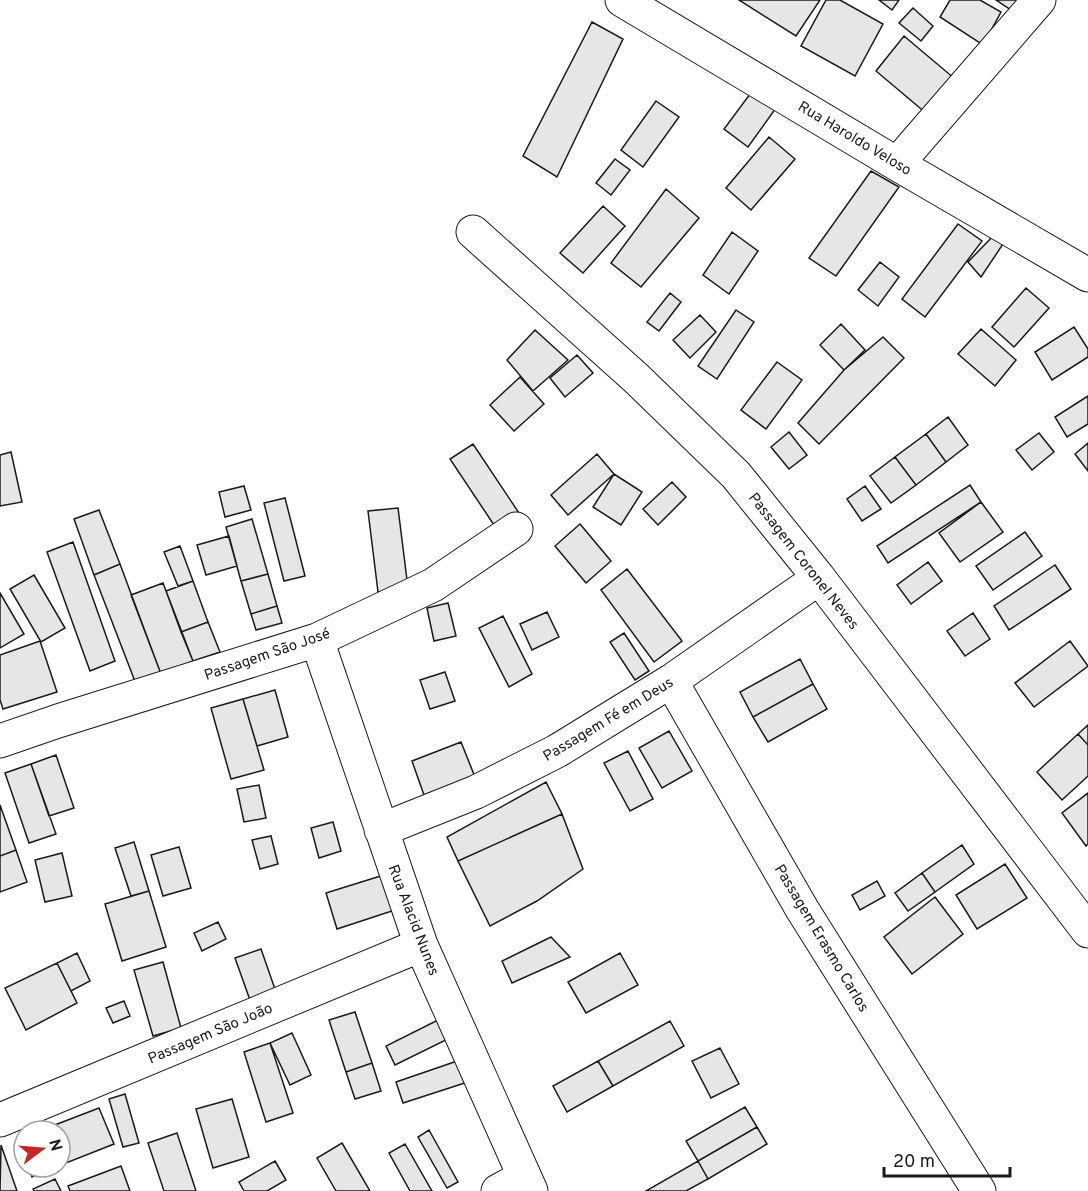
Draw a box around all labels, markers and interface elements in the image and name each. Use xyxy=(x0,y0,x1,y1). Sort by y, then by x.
street label: Rua Haroldo Veloso xyxy=(794,98,914,181)
street label: Passagem Coronel Neves xyxy=(743,490,862,634)
street label: Passagem São José xyxy=(202,625,333,686)
street label: Passagem Fé em Deus xyxy=(540,674,677,767)
street label: Rua Alacid Nunes xyxy=(383,862,443,979)
street label: Passagem Erasmo Carlos xyxy=(769,862,872,1016)
street label: Passagem São João xyxy=(145,1000,276,1069)
north arrow xyxy=(12,1119,72,1179)
text: N xyxy=(43,1137,66,1154)
scale bar xyxy=(884,1140,1010,1178)
text: 20 m xyxy=(893,1151,935,1174)

